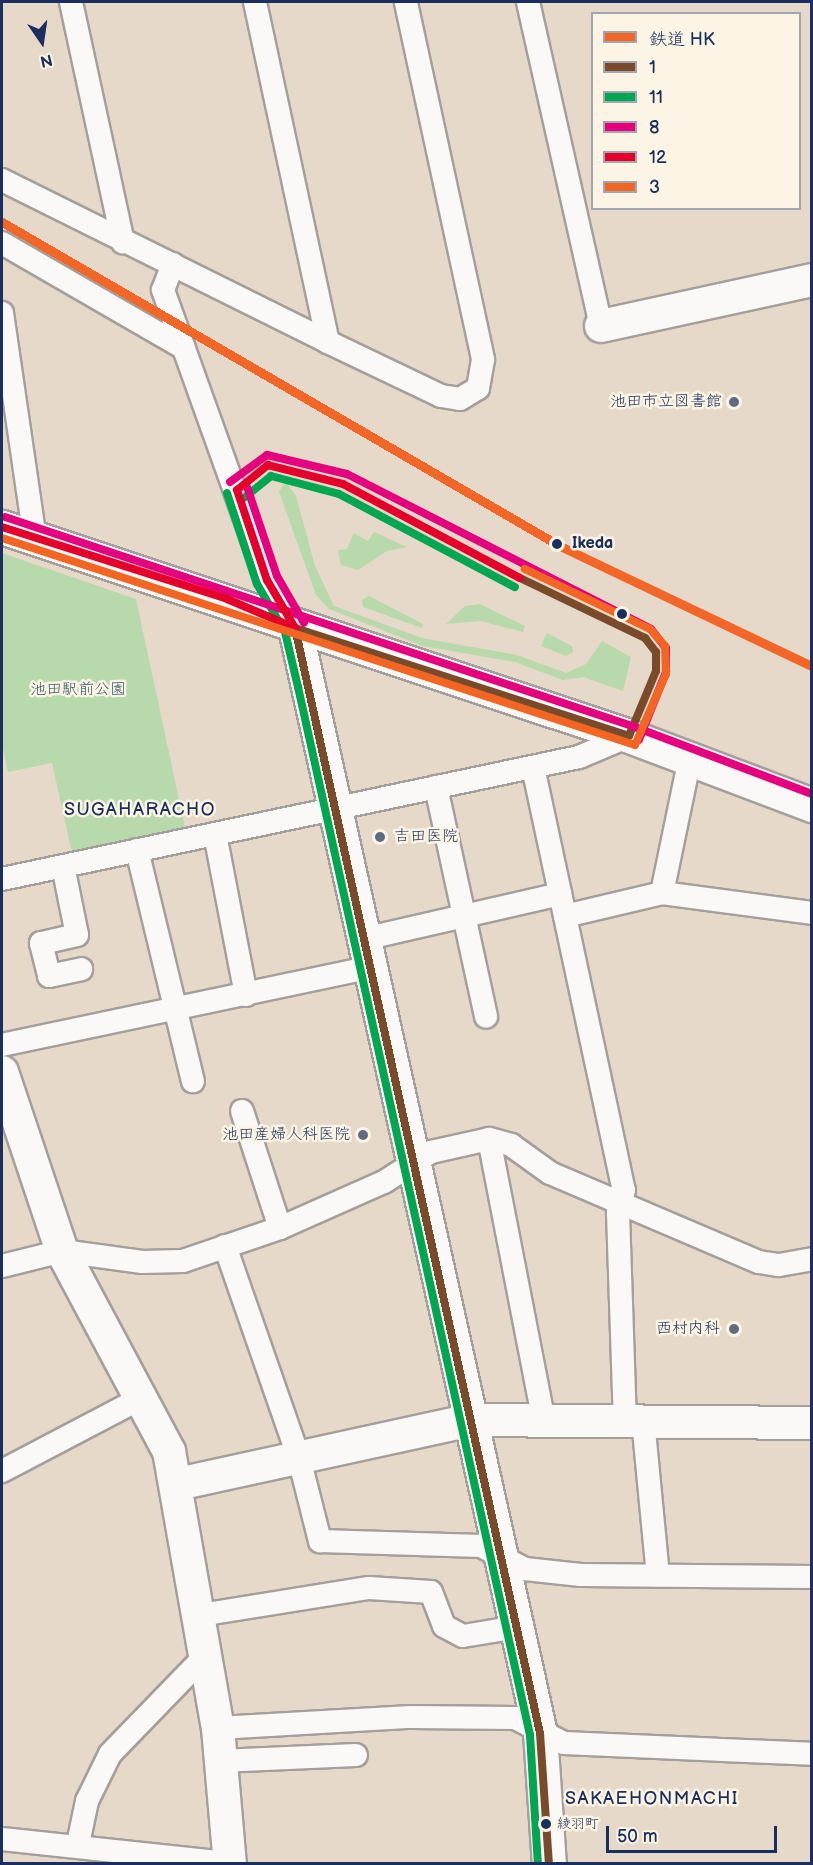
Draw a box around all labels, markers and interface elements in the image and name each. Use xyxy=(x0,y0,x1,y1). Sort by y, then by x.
north arrow xyxy=(12,12,72,72)
legend xyxy=(591,12,801,210)
text: 鉄道 HK xyxy=(649,29,715,50)
text: N xyxy=(38,49,54,71)
text: 1 xyxy=(649,57,656,78)
text: 11 xyxy=(649,87,663,108)
text: 8 xyxy=(649,117,660,138)
text: 12 xyxy=(649,147,667,168)
text: 3 xyxy=(649,177,660,198)
place label: 池田市立図書館 xyxy=(610,392,722,412)
marker: 池田市立図書館 xyxy=(727,395,741,409)
marker: Ikeda xyxy=(547,534,567,554)
place label: Ikeda xyxy=(572,534,613,554)
unlabelled marker xyxy=(616,608,628,620)
park label: 池田駅前公園 xyxy=(30,680,126,700)
district label: SUGAHARACHO xyxy=(64,799,216,821)
place label: 吉田医院 xyxy=(394,827,458,847)
marker: 吉田医院 xyxy=(371,828,389,846)
place label: 池田産婦人科医院 xyxy=(222,1125,350,1145)
marker: 池田産婦人科医院 xyxy=(354,1126,372,1144)
place label: 西村内科 xyxy=(656,1319,720,1339)
marker: 西村内科 xyxy=(725,1320,743,1338)
district label: SAKAEHONMACHI xyxy=(565,1788,739,1810)
scale bar xyxy=(609,1814,780,1852)
place label: 綾羽町 xyxy=(557,1816,599,1832)
marker: 綾羽町 xyxy=(540,1818,552,1830)
text: 50 m xyxy=(617,1826,658,1847)

